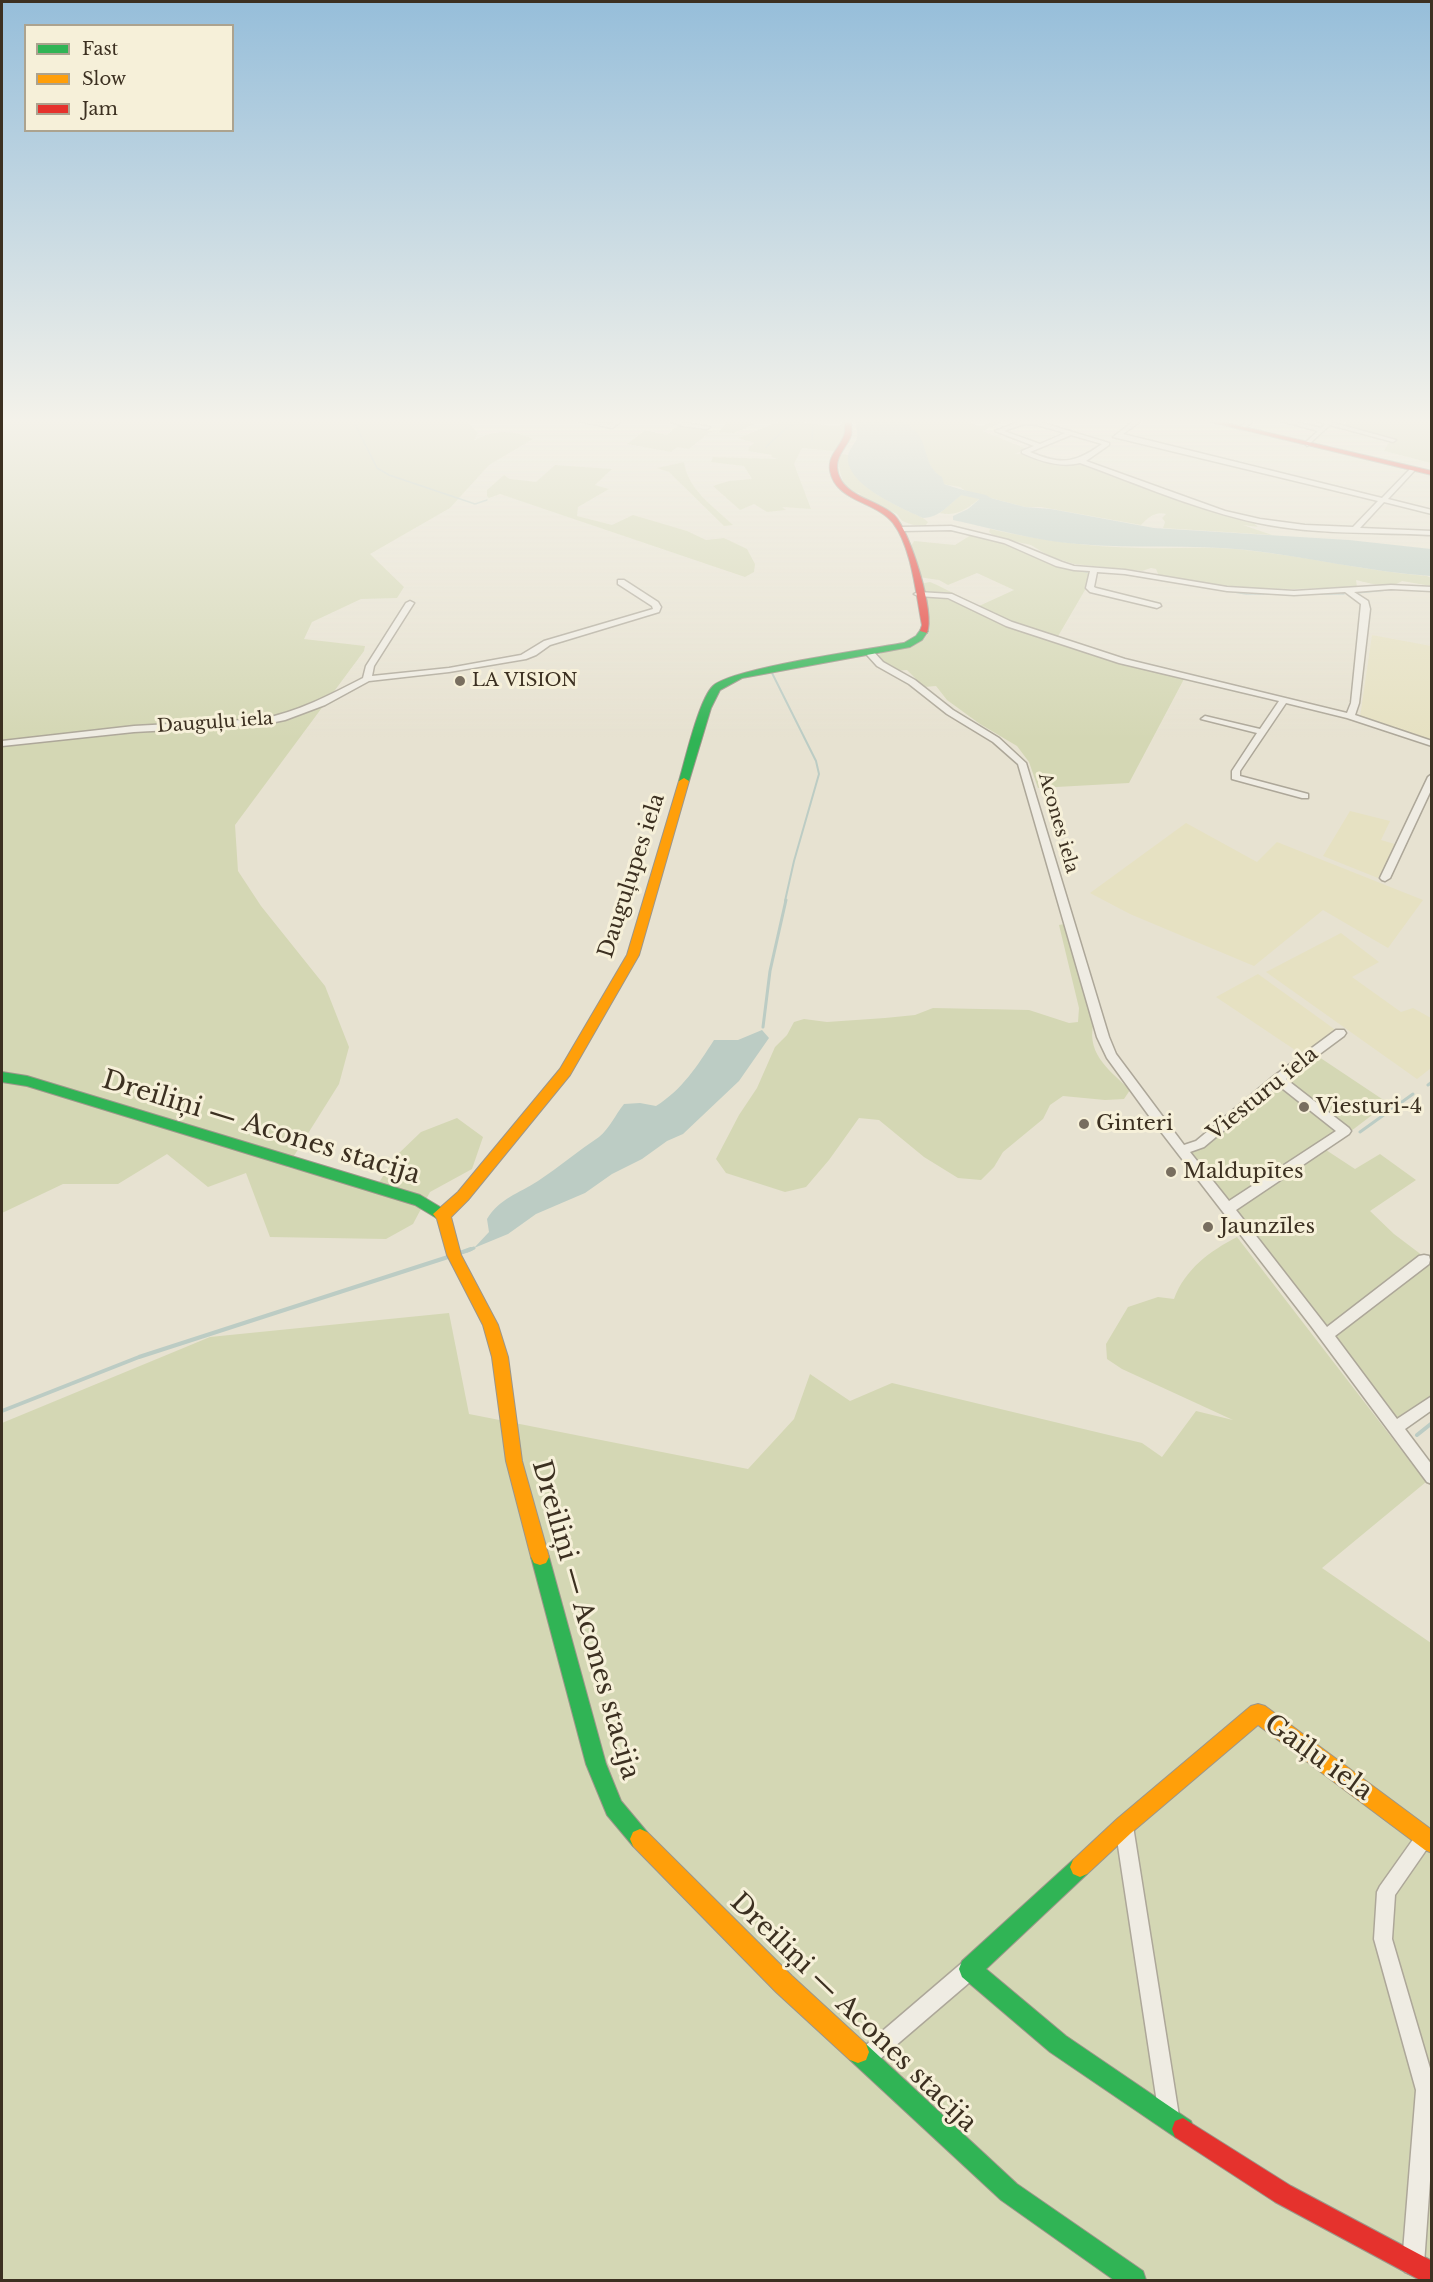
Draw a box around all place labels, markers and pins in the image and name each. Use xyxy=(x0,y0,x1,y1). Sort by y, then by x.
place label: LA VISION xyxy=(472,670,578,692)
marker: LA VISION xyxy=(453,674,467,688)
place label: Viesturi-4 xyxy=(1316,1094,1422,1120)
marker: Viesturi-4 xyxy=(1297,1100,1311,1114)
place label: Ginteri xyxy=(1096,1111,1173,1137)
marker: Ginteri xyxy=(1077,1117,1091,1131)
place label: Maldupītes xyxy=(1183,1159,1304,1185)
marker: Maldupītes xyxy=(1164,1165,1178,1179)
place label: Jaunzīles xyxy=(1220,1214,1315,1240)
marker: Jaunzīles xyxy=(1201,1220,1215,1234)

